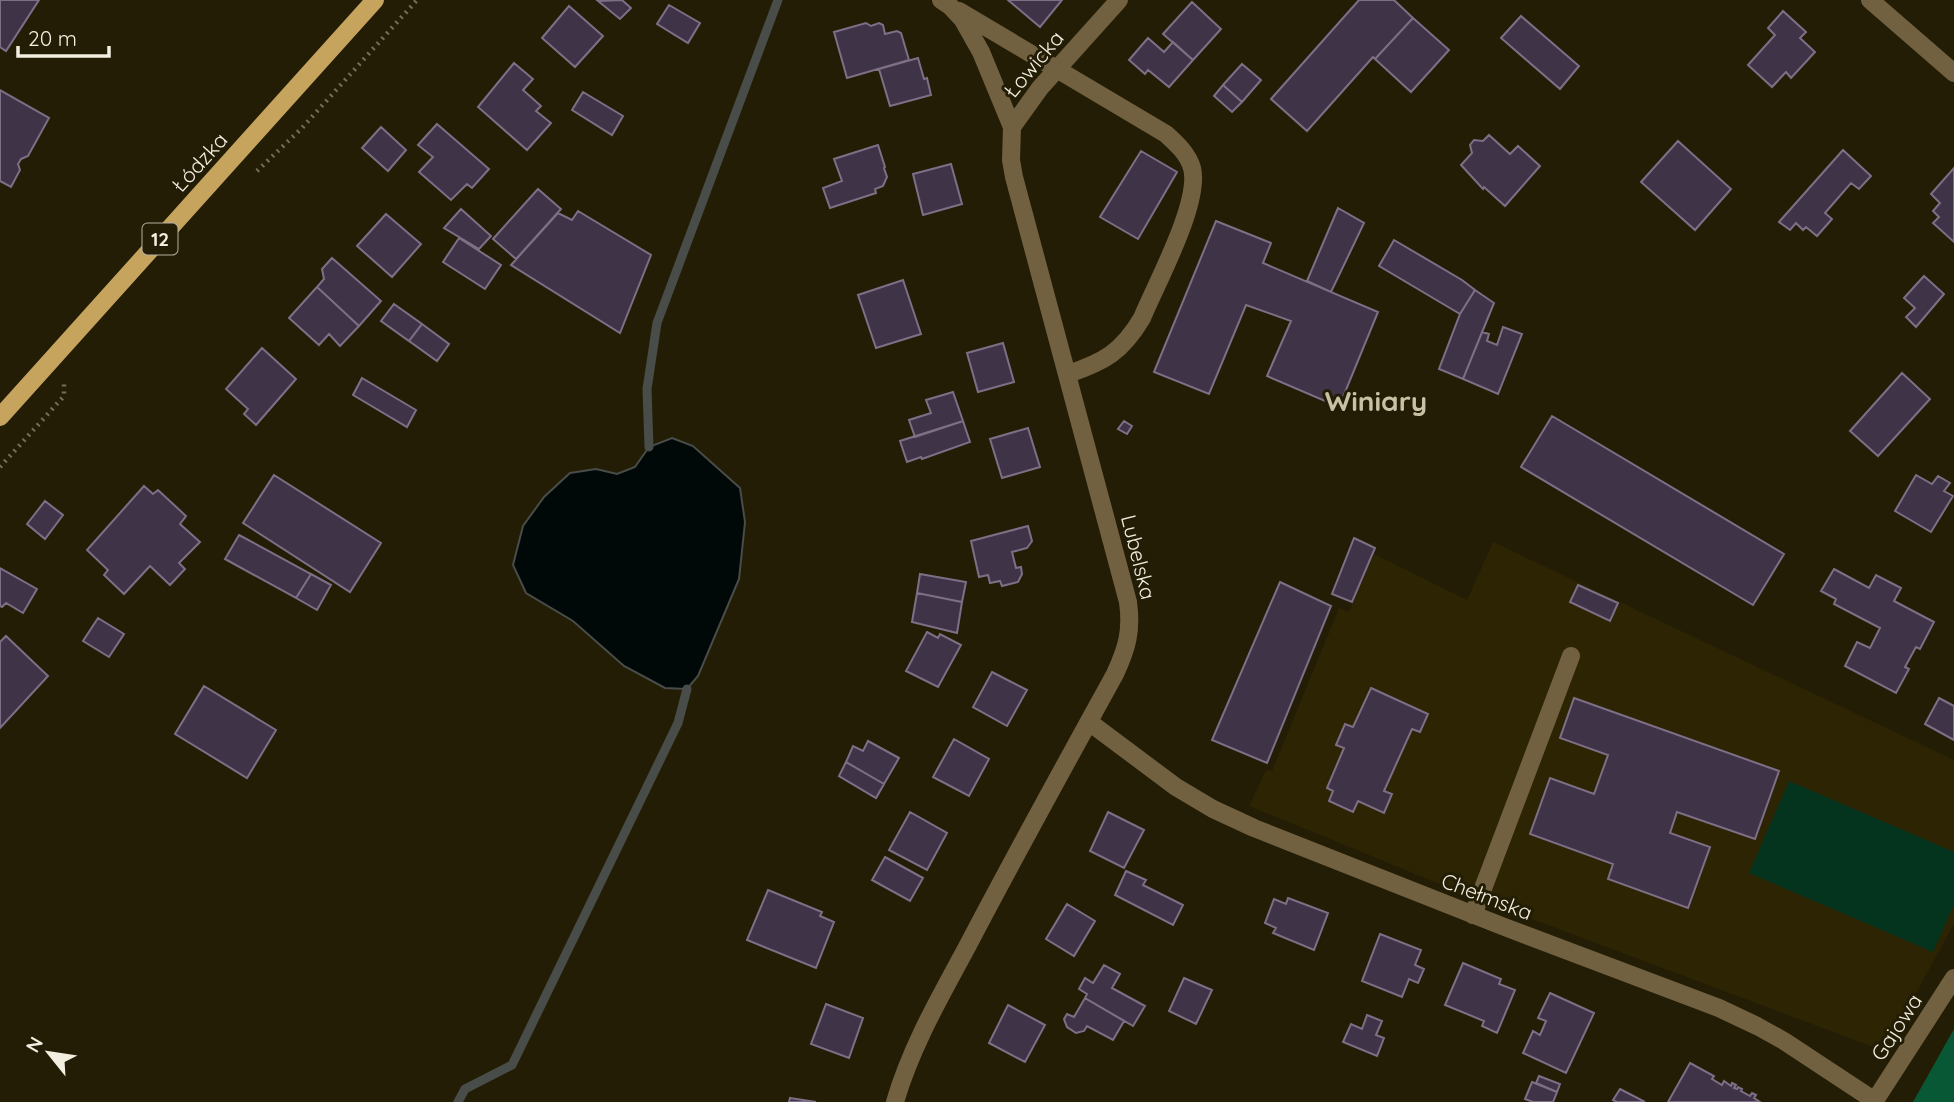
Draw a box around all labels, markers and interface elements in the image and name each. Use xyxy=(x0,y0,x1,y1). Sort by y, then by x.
scale bar xyxy=(18,14,108,58)
text: 20 m xyxy=(28,25,77,51)
street label: Łowicka xyxy=(997,25,1069,103)
street label: Łódzka xyxy=(165,127,233,197)
road number: 12 xyxy=(142,224,178,255)
district label: Winiary xyxy=(1325,383,1427,418)
street label: Lubelska xyxy=(1116,512,1162,602)
street label: Chełmska xyxy=(1438,867,1536,925)
street label: Gajowa xyxy=(1865,989,1927,1065)
north arrow xyxy=(14,1018,84,1088)
text: N xyxy=(20,1032,48,1057)

